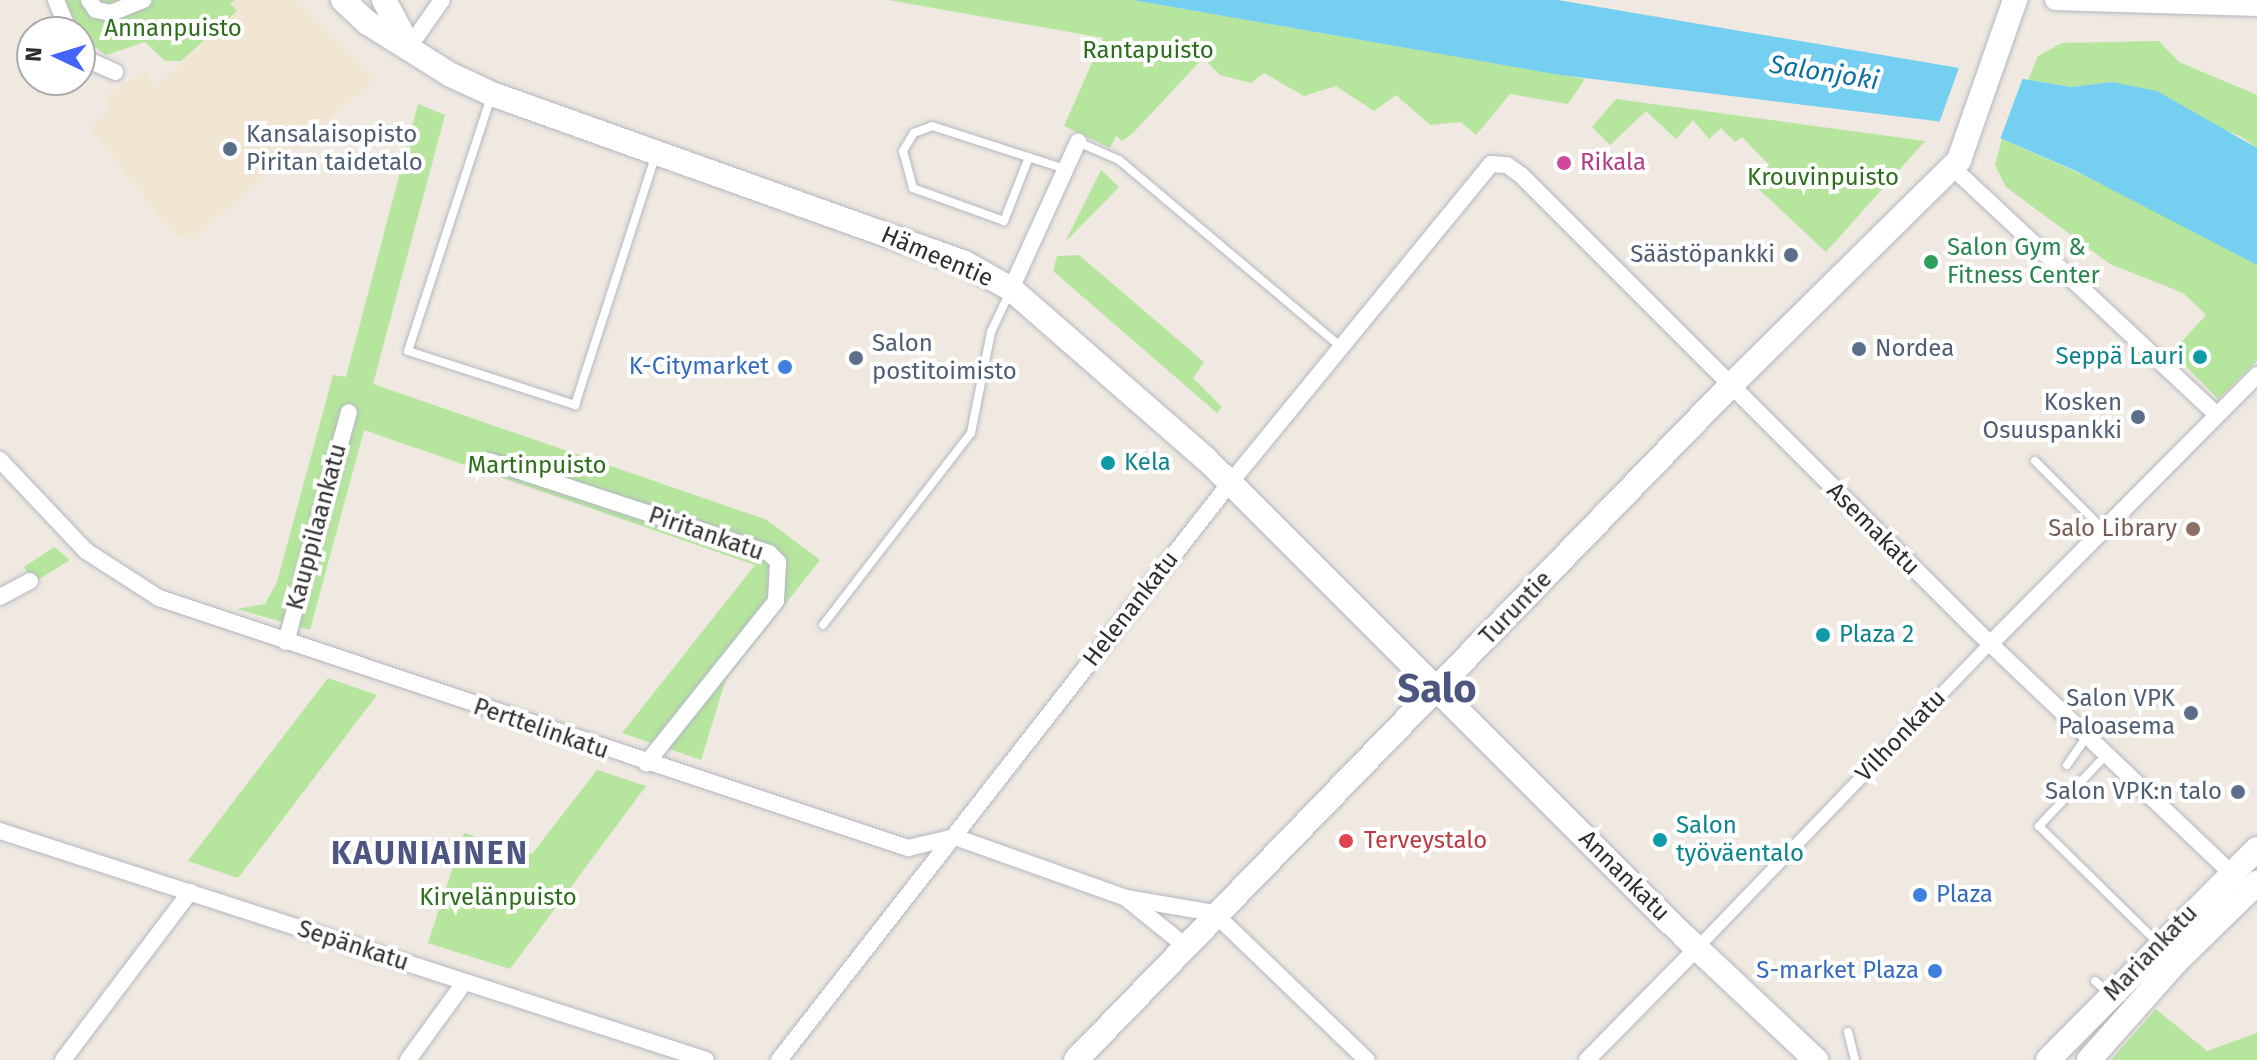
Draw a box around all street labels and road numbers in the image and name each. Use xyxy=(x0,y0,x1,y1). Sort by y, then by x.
street label: Hämeentie xyxy=(877,221,997,293)
street label: Kauppilaankatu xyxy=(281,441,353,613)
street label: Asemakatu xyxy=(1821,477,1925,581)
street label: Piritankatu xyxy=(645,501,767,567)
street label: Helenankatu xyxy=(1077,546,1185,672)
street label: Turuntie xyxy=(1474,565,1558,651)
street label: Vilhonkatu xyxy=(1850,684,1952,788)
street label: Perttelinkatu xyxy=(470,692,612,766)
street label: Annankatu xyxy=(1573,825,1675,927)
street label: Mariankatu xyxy=(2098,899,2204,1007)
street label: Sepänkatu xyxy=(294,915,412,977)

